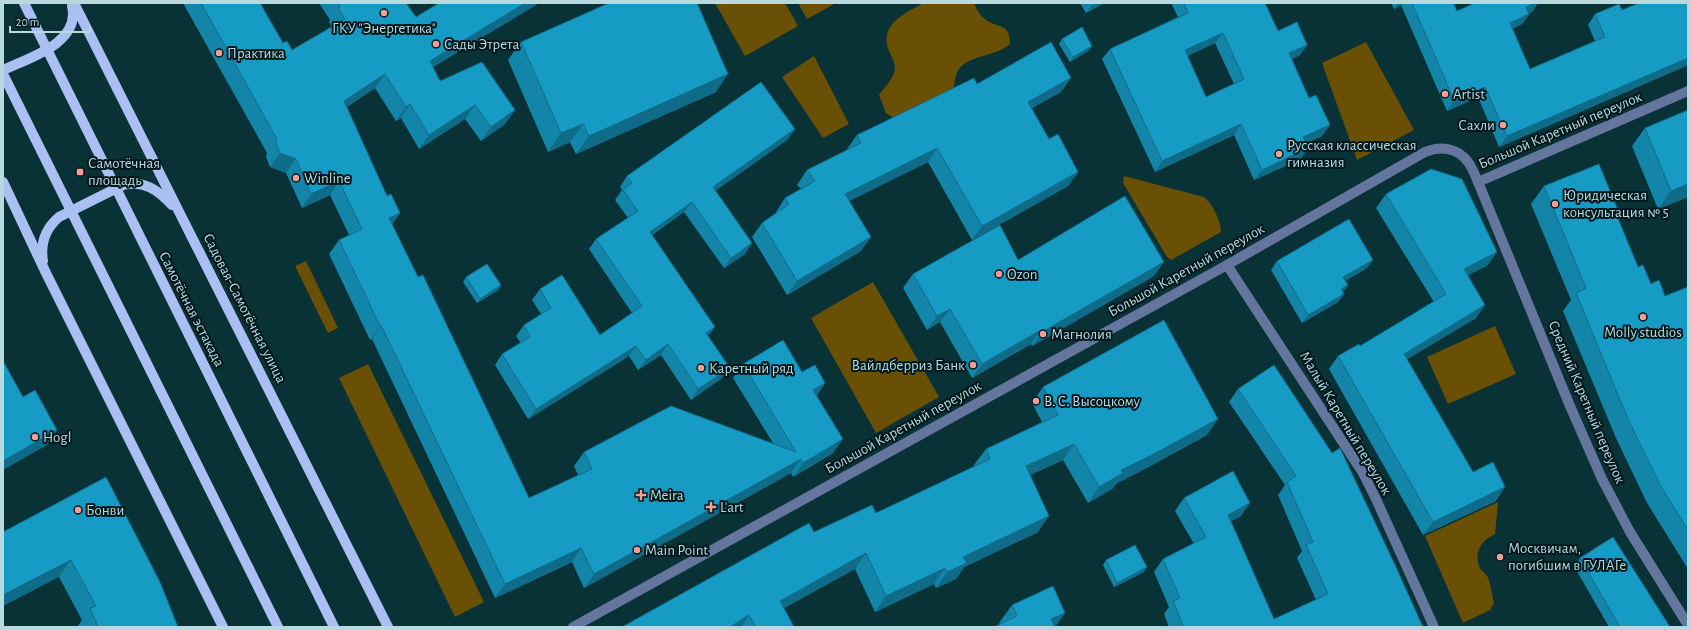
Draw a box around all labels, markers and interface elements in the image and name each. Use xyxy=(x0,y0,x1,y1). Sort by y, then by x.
scale bar xyxy=(10,8,90,34)
marker: ГКУ "Энергетика" xyxy=(379,8,389,18)
text: 20 m xyxy=(16,16,39,28)
place label: ГКУ "Энергетика" xyxy=(332,21,436,36)
place label: Сады Этрета xyxy=(444,37,519,52)
marker: Сады Этрета xyxy=(431,39,441,49)
place label: Практика xyxy=(227,46,285,61)
marker: Практика xyxy=(214,48,224,58)
place label: Artist xyxy=(1453,87,1485,102)
marker: Artist xyxy=(1440,89,1450,99)
street label: Большой Каретный переулок xyxy=(1476,89,1644,172)
place label: Сахли xyxy=(1458,118,1495,133)
marker: Сахли xyxy=(1498,120,1508,130)
place label: Русская классическая гимназия xyxy=(1287,138,1417,170)
marker: Русская классическая гимназия xyxy=(1274,149,1284,159)
place label: Самотёчная площадь xyxy=(88,156,160,188)
marker: Самотёчная площадь xyxy=(75,167,85,177)
place label: Winline xyxy=(304,171,351,186)
marker: Winline xyxy=(291,173,301,183)
place label: Юридическая консультация № 5 xyxy=(1563,188,1669,220)
marker: Юридическая консультация № 5 xyxy=(1550,199,1560,209)
street label: Большой Каретный переулок xyxy=(1106,221,1267,320)
street label: Садовая-Самотёчная улица xyxy=(200,231,289,386)
street label: Самотёчная эстакада xyxy=(156,249,227,369)
place label: Ozon xyxy=(1007,267,1037,282)
marker: Ozon xyxy=(994,269,1004,279)
marker: Molly studios xyxy=(1638,312,1648,322)
street label: Средний Каретный переулок xyxy=(1545,319,1628,486)
place label: Molly studios xyxy=(1604,325,1682,340)
place label: Магнолия xyxy=(1051,327,1112,342)
marker: Магнолия xyxy=(1038,329,1048,339)
street label: Малый Каретный переулок xyxy=(1297,349,1394,498)
place label: Вайлдберриз Банк xyxy=(852,358,965,373)
marker: Вайлдберриз Банк xyxy=(968,360,978,370)
place label: Каретный ряд xyxy=(709,361,794,376)
marker: Каретный ряд xyxy=(696,363,706,373)
street label: Большой Каретный переулок xyxy=(823,378,984,477)
place label: В. С. Высоцкому xyxy=(1044,394,1141,409)
marker: В. С. Высоцкому xyxy=(1031,396,1041,406)
place label: Hogl xyxy=(43,430,71,445)
marker: Hogl xyxy=(30,432,40,442)
place label: Meira xyxy=(650,488,684,503)
marker: Meira xyxy=(635,489,647,501)
place label: L'art xyxy=(720,500,744,515)
marker: L'art xyxy=(705,501,717,513)
place label: Бонви xyxy=(86,503,124,518)
marker: Бонви xyxy=(73,505,83,515)
place label: Москвичам, погибшим в ГУЛАГе xyxy=(1508,541,1626,573)
place label: Main Point xyxy=(645,543,708,558)
marker: Main Point xyxy=(632,545,642,555)
marker: Москвичам, погибшим в ГУЛАГе xyxy=(1495,552,1505,562)

